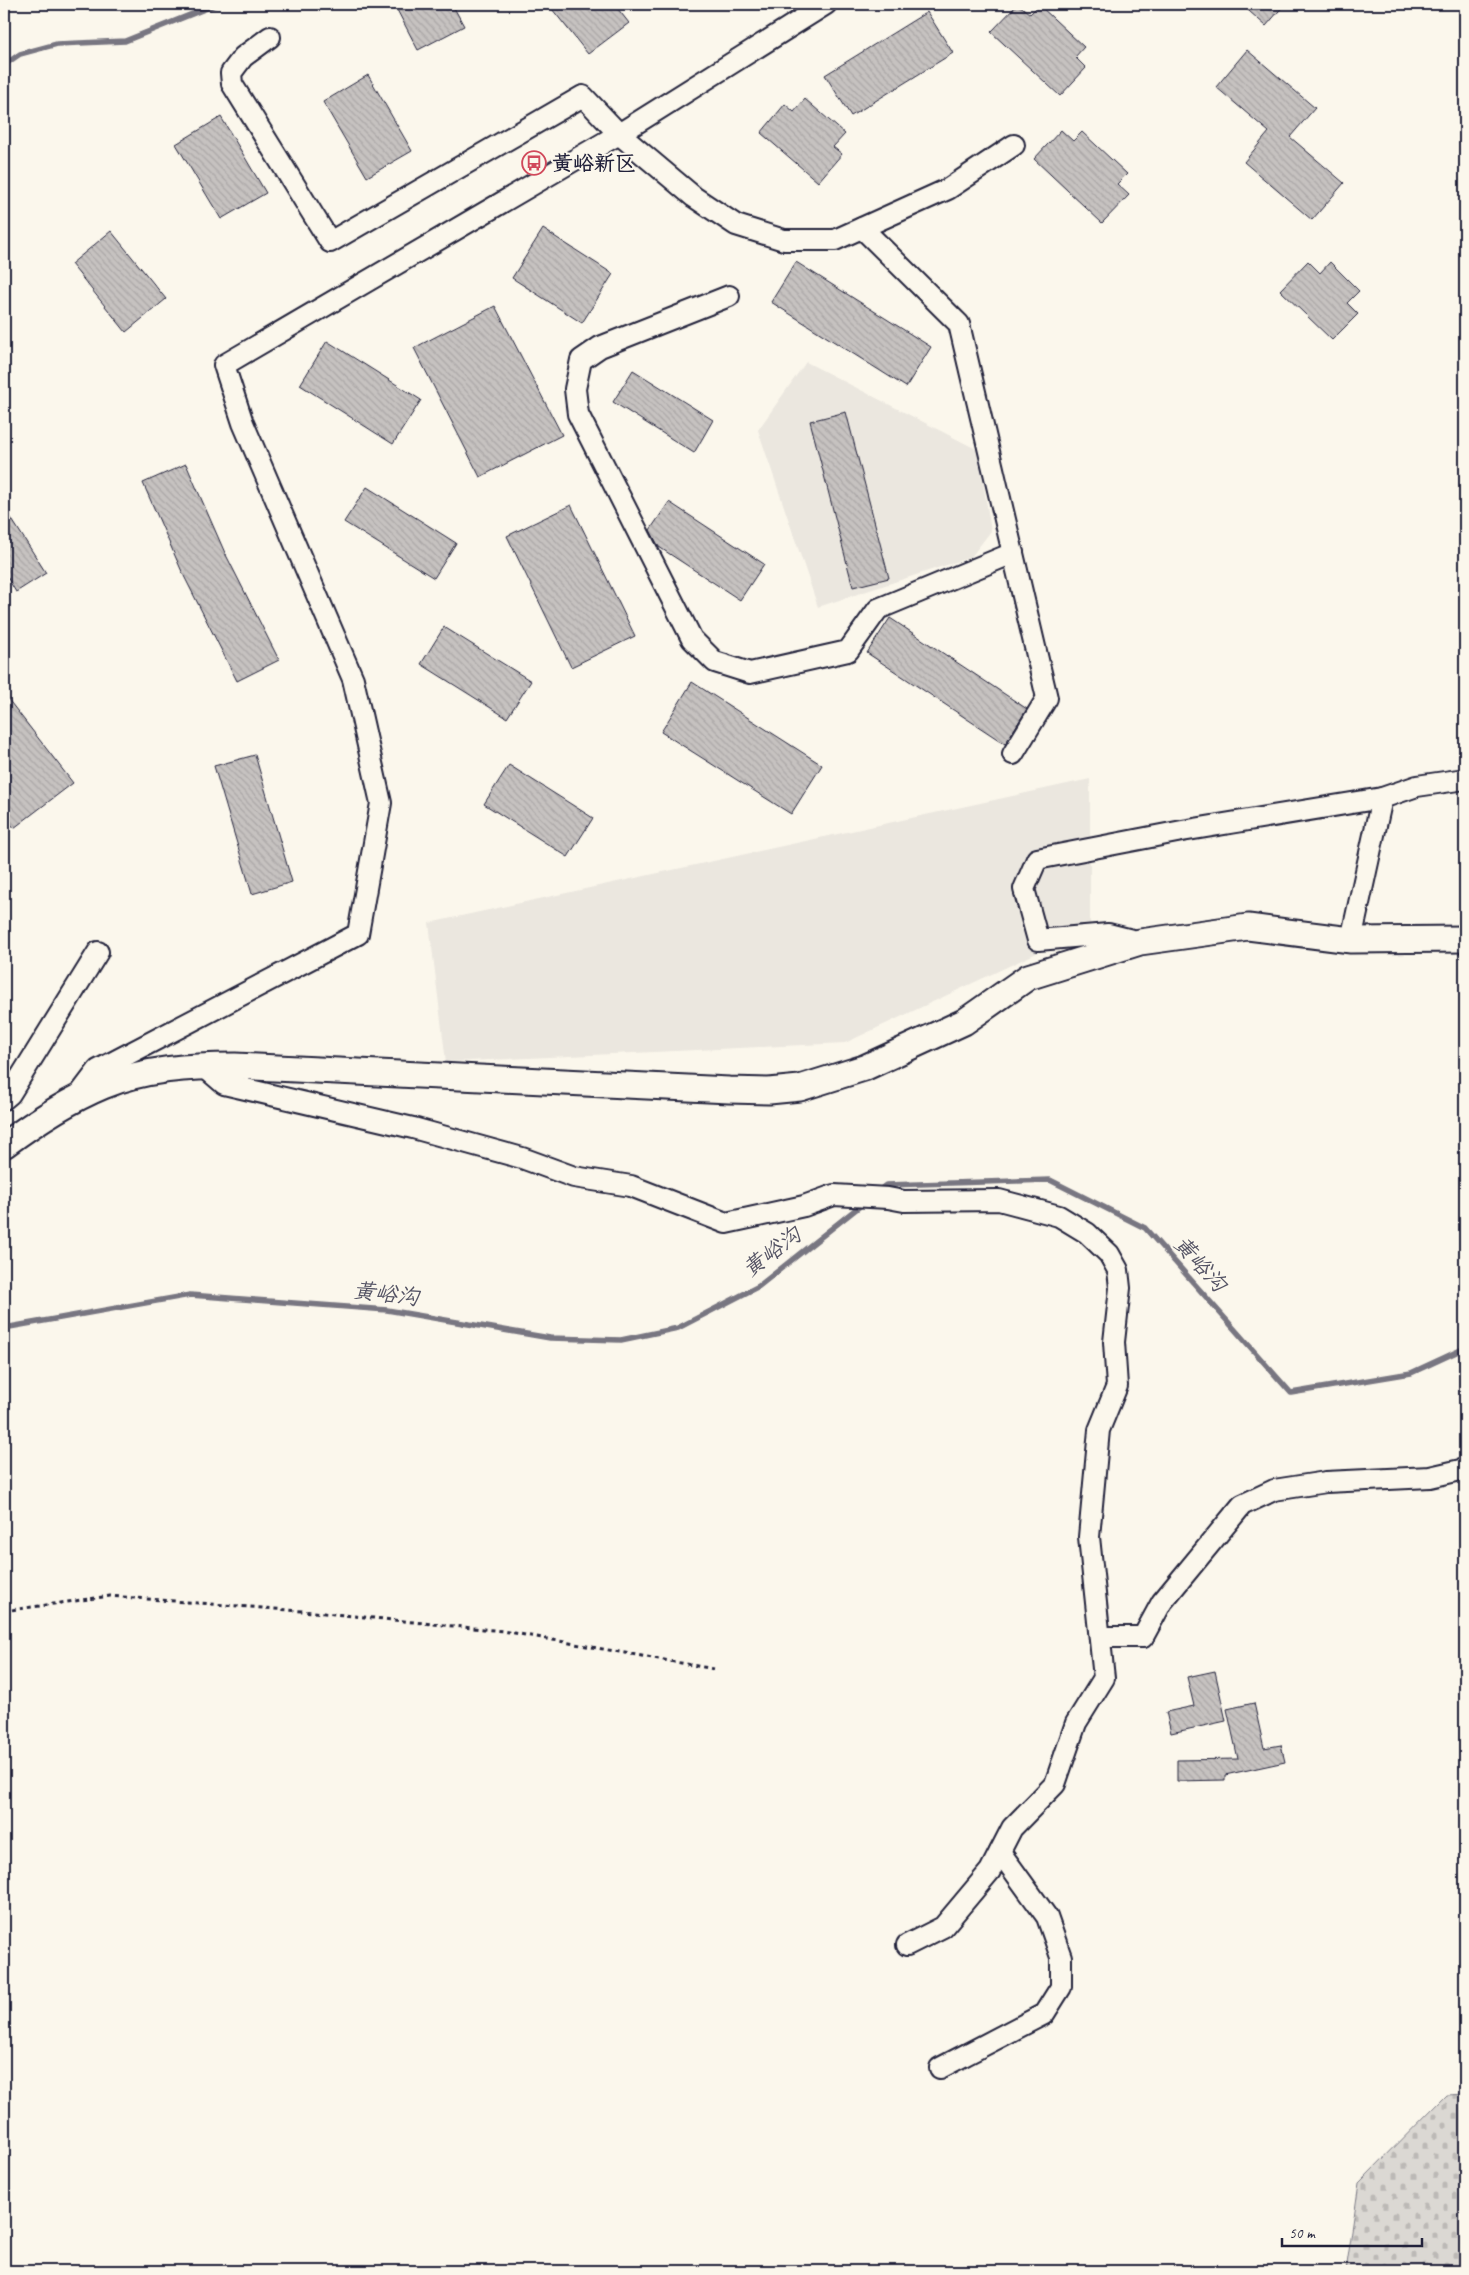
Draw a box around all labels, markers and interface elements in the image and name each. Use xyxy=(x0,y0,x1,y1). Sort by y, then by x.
bus stop icon: 黄峪新区 xyxy=(521,150,547,176)
place label: 黄峪新区 xyxy=(552,150,636,176)
water label: 黄峪沟 xyxy=(737,1220,808,1283)
water label: 黄峪沟 xyxy=(1168,1230,1234,1299)
water label: 黄峪沟 xyxy=(352,1276,422,1312)
scale bar xyxy=(1282,2215,1422,2247)
text: 50 m xyxy=(1289,2224,1316,2243)

